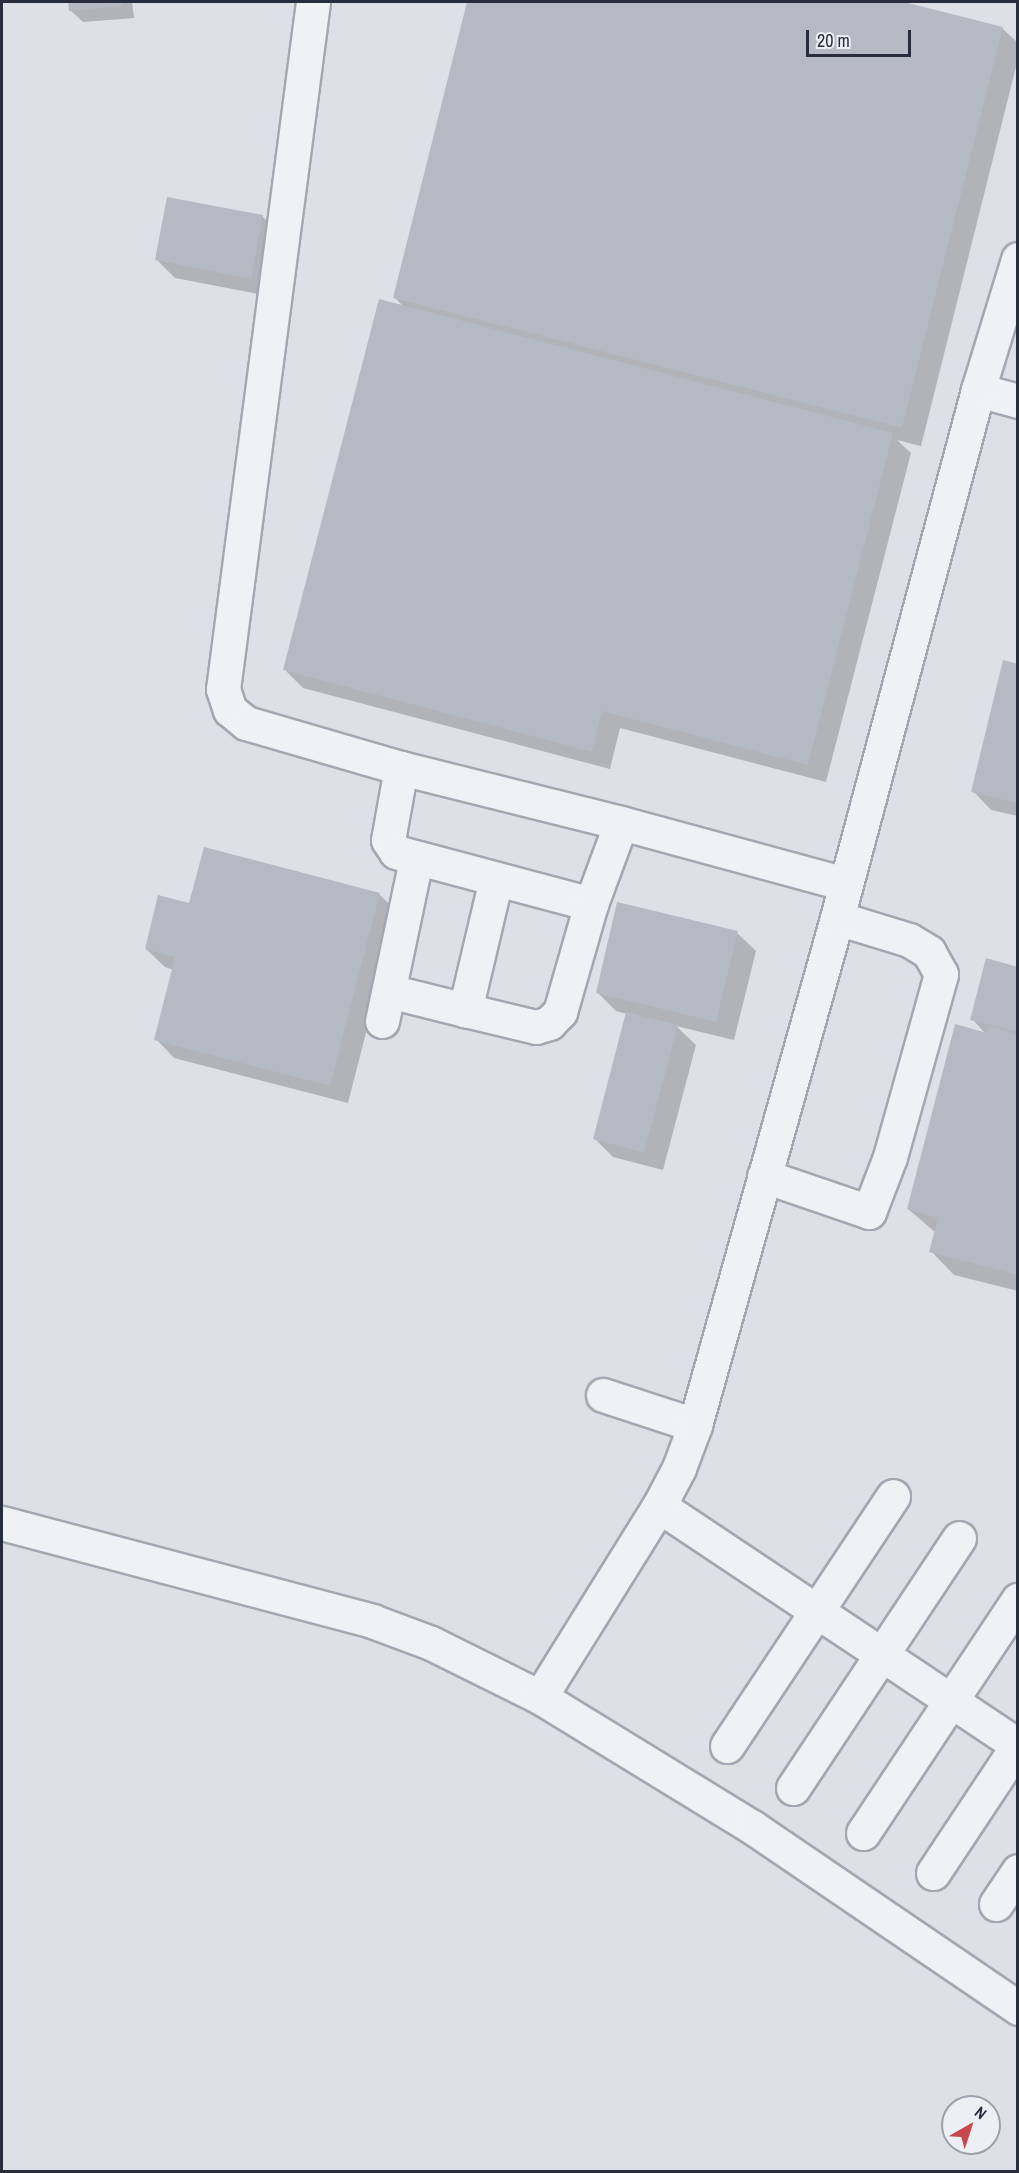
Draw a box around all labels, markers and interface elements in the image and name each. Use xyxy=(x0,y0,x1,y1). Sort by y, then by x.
scale bar xyxy=(809,18,914,56)
text: 20 m xyxy=(817,28,850,53)
north arrow xyxy=(941,2095,1001,2155)
text: N xyxy=(970,2101,992,2124)

